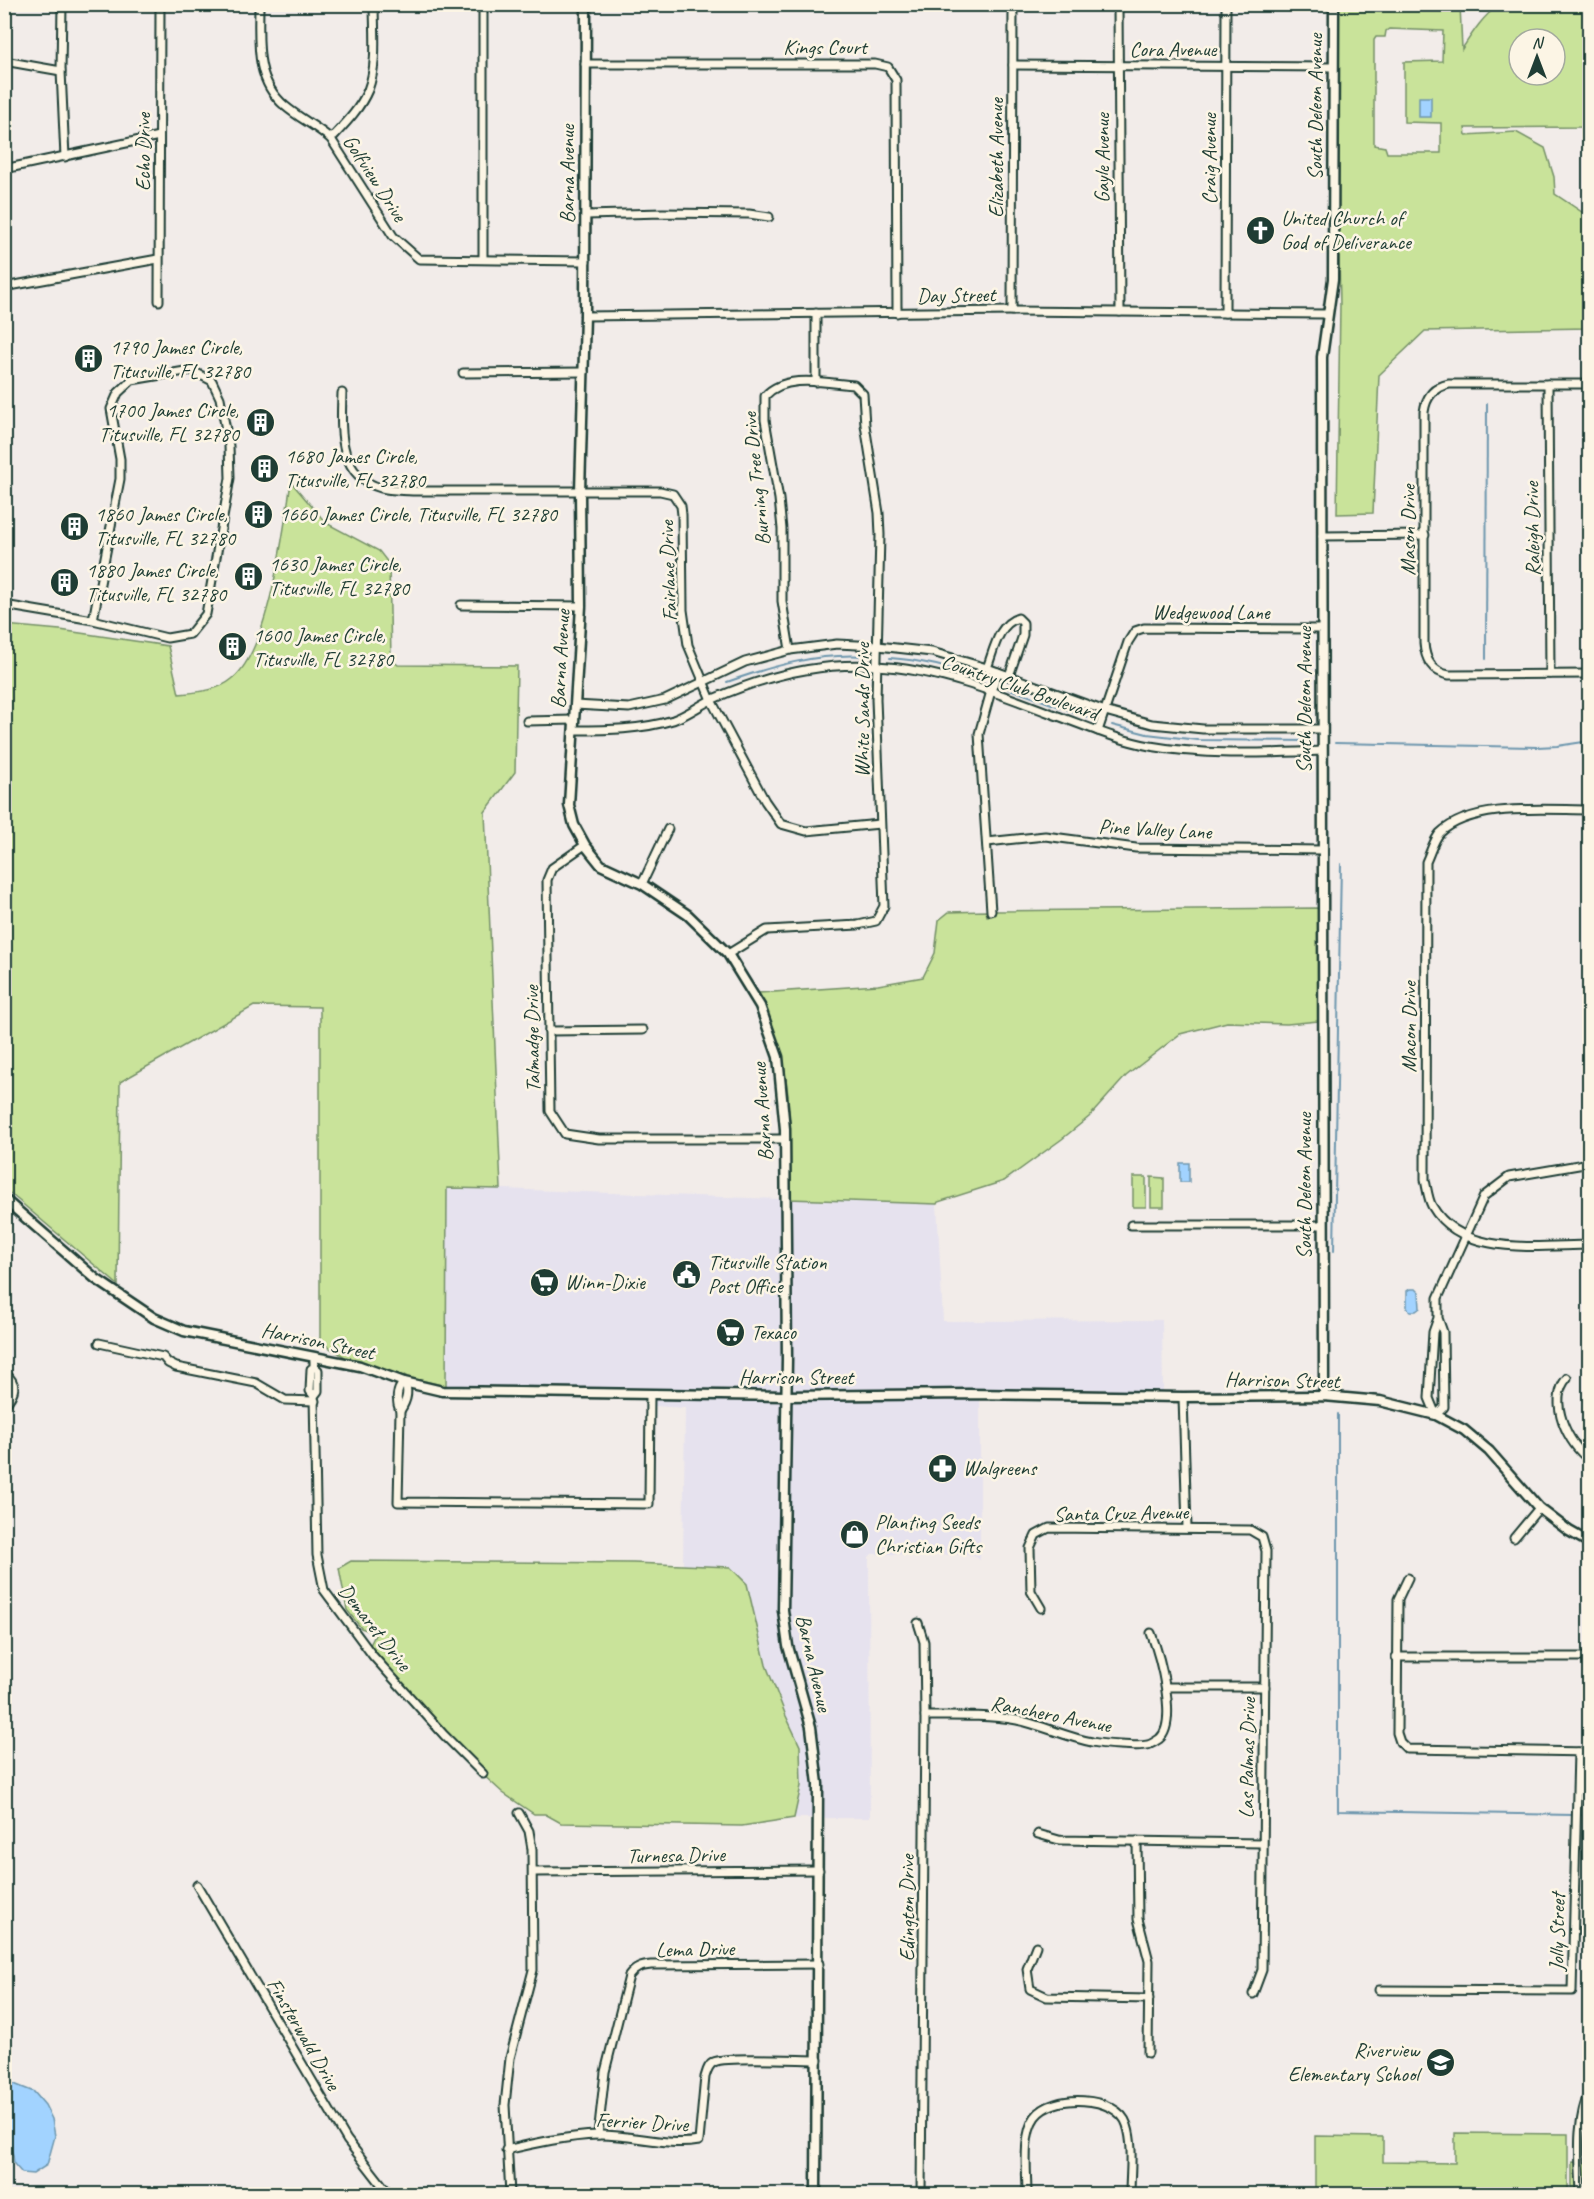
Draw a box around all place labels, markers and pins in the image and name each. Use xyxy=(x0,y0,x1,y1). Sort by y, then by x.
place label: United Church of God of Deliverance xyxy=(1281,205,1413,255)
church icon: United Church of God of Deliverance xyxy=(1244,214,1276,246)
place label: 1790 James Circle, Titusville, FL 32780 xyxy=(110,334,252,384)
building icon: 1790 James Circle, Titusville, FL 32780 xyxy=(73,343,105,375)
place label: 1700 James Circle, Titusville, FL 32780 xyxy=(99,397,241,447)
building icon: 1700 James Circle, Titusville, FL 32780 xyxy=(244,406,276,438)
place label: 1680 James Circle, Titusville, FL 32780 xyxy=(285,443,427,493)
building icon: 1680 James Circle, Titusville, FL 32780 xyxy=(248,452,280,484)
building icon: 1660 James Circle, Titusville, FL 32780 xyxy=(242,498,274,530)
place label: 1860 James Circle, Titusville, FL 32780 xyxy=(95,501,237,551)
place label: 1660 James Circle, Titusville, FL 32780 xyxy=(279,501,559,527)
building icon: 1860 James Circle, Titusville, FL 32780 xyxy=(58,510,90,542)
place label: 1630 James Circle, Titusville, FL 32780 xyxy=(269,551,411,601)
place label: 1880 James Circle, Titusville, FL 32780 xyxy=(86,557,228,607)
building icon: 1630 James Circle, Titusville, FL 32780 xyxy=(232,560,264,592)
building icon: 1880 James Circle, Titusville, FL 32780 xyxy=(49,566,81,598)
place label: 1600 James Circle, Titusville, FL 32780 xyxy=(253,622,395,672)
building icon: 1600 James Circle, Titusville, FL 32780 xyxy=(216,631,248,663)
place label: Titusville Station Post Office xyxy=(708,1249,827,1299)
public building icon: Titusville Station Post Office xyxy=(671,1258,703,1290)
supermarket icon: Winn-Dixie xyxy=(528,1266,560,1298)
place label: Winn-Dixie xyxy=(565,1269,646,1295)
supermarket icon: Texaco xyxy=(714,1316,746,1348)
place label: Texaco xyxy=(751,1319,798,1345)
pharmacy icon: Walgreens xyxy=(926,1452,958,1484)
place label: Walgreens xyxy=(963,1455,1038,1481)
place label: Planting Seeds Christian Gifts xyxy=(875,1509,983,1559)
shop icon: Planting Seeds Christian Gifts xyxy=(838,1518,870,1550)
place label: Riverview Elementary School xyxy=(1288,2037,1422,2087)
school or university icon: Riverview Elementary School xyxy=(1424,2046,1456,2078)

